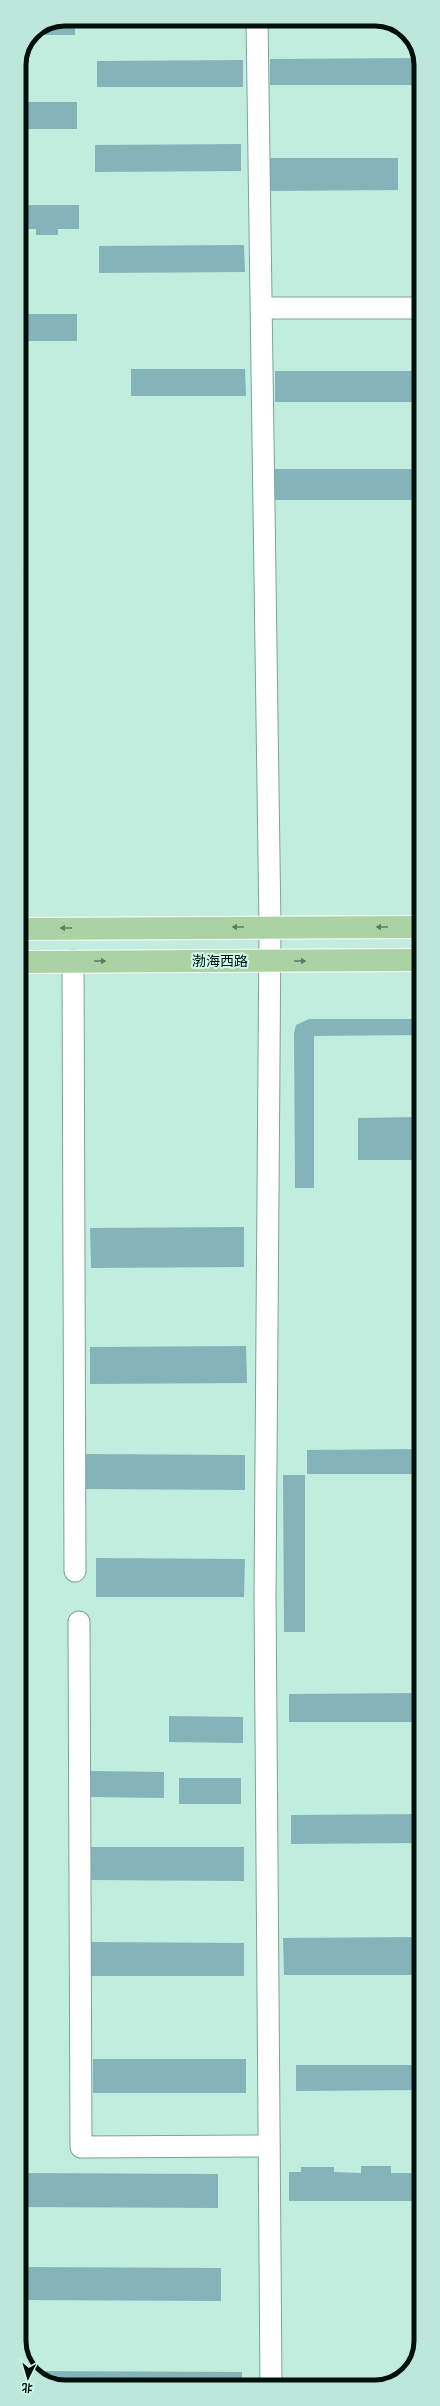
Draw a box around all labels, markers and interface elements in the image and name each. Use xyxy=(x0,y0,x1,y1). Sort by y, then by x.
one-way arrow xyxy=(231,924,244,930)
one-way arrow xyxy=(375,924,388,930)
one-way arrow xyxy=(59,925,72,931)
street label: 渤海西路 xyxy=(192,953,248,970)
one-way arrow xyxy=(94,958,107,964)
one-way arrow xyxy=(294,958,307,964)
north arrow xyxy=(8,2358,48,2398)
text: 北 xyxy=(21,2381,33,2394)

